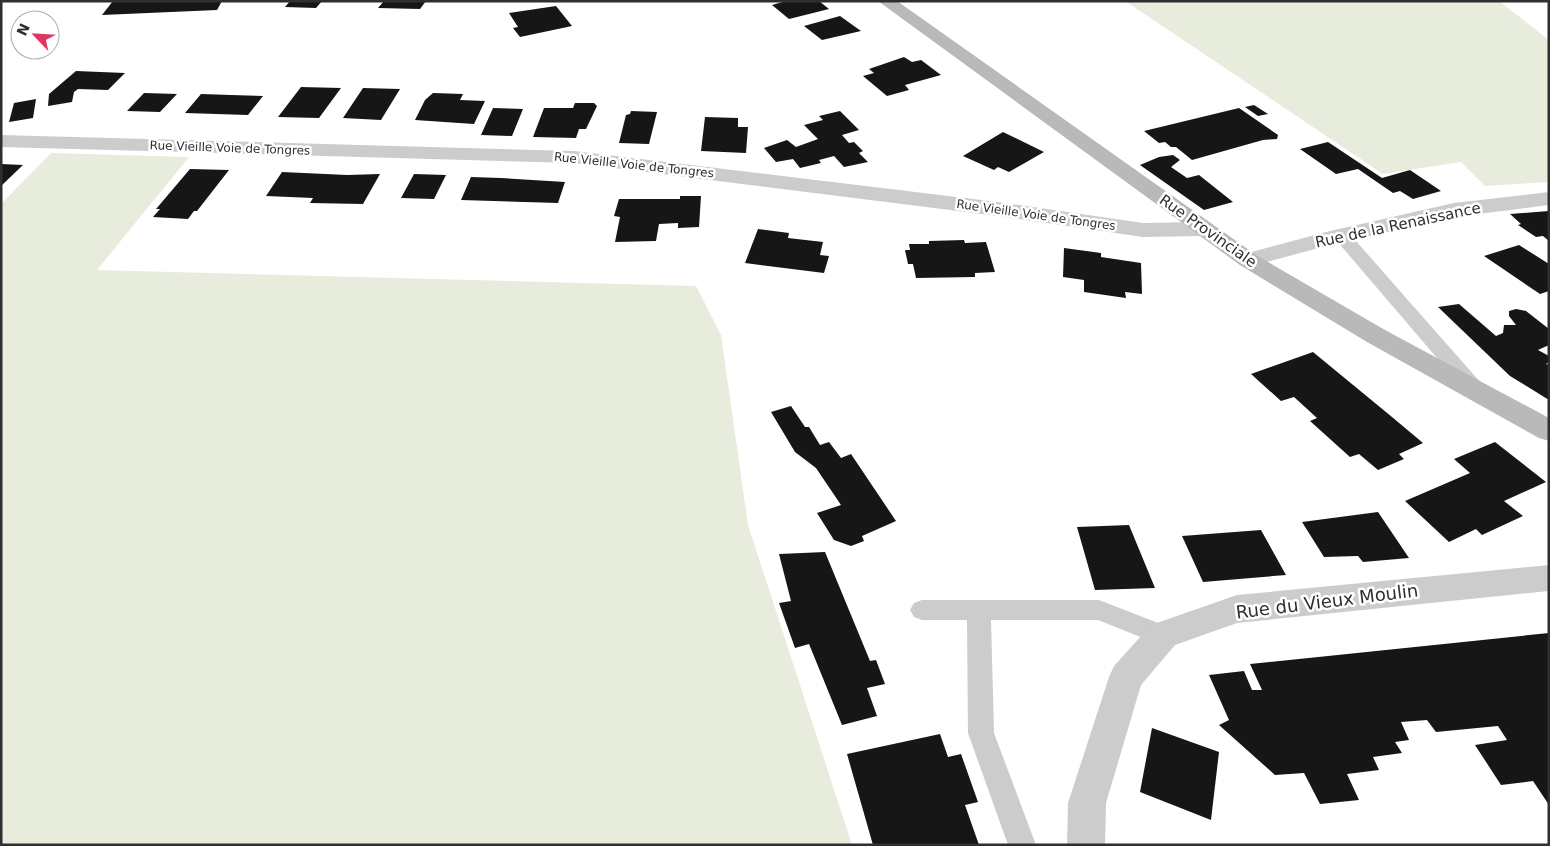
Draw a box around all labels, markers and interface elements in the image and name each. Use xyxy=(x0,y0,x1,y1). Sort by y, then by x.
north arrow xyxy=(10,10,60,60)
text: N xyxy=(13,21,33,38)
street label: Rue Vieille Voie de Tongres xyxy=(150,138,310,158)
street label: Rue Vieille Voie de Tongres xyxy=(553,150,715,180)
street label: Rue Provinciale xyxy=(1156,191,1260,271)
street label: Rue Vieille Voie de Tongres xyxy=(956,197,1116,233)
street label: Rue de la Renaissance xyxy=(1314,199,1482,251)
street label: Rue du Vieux Moulin xyxy=(1235,579,1419,623)

